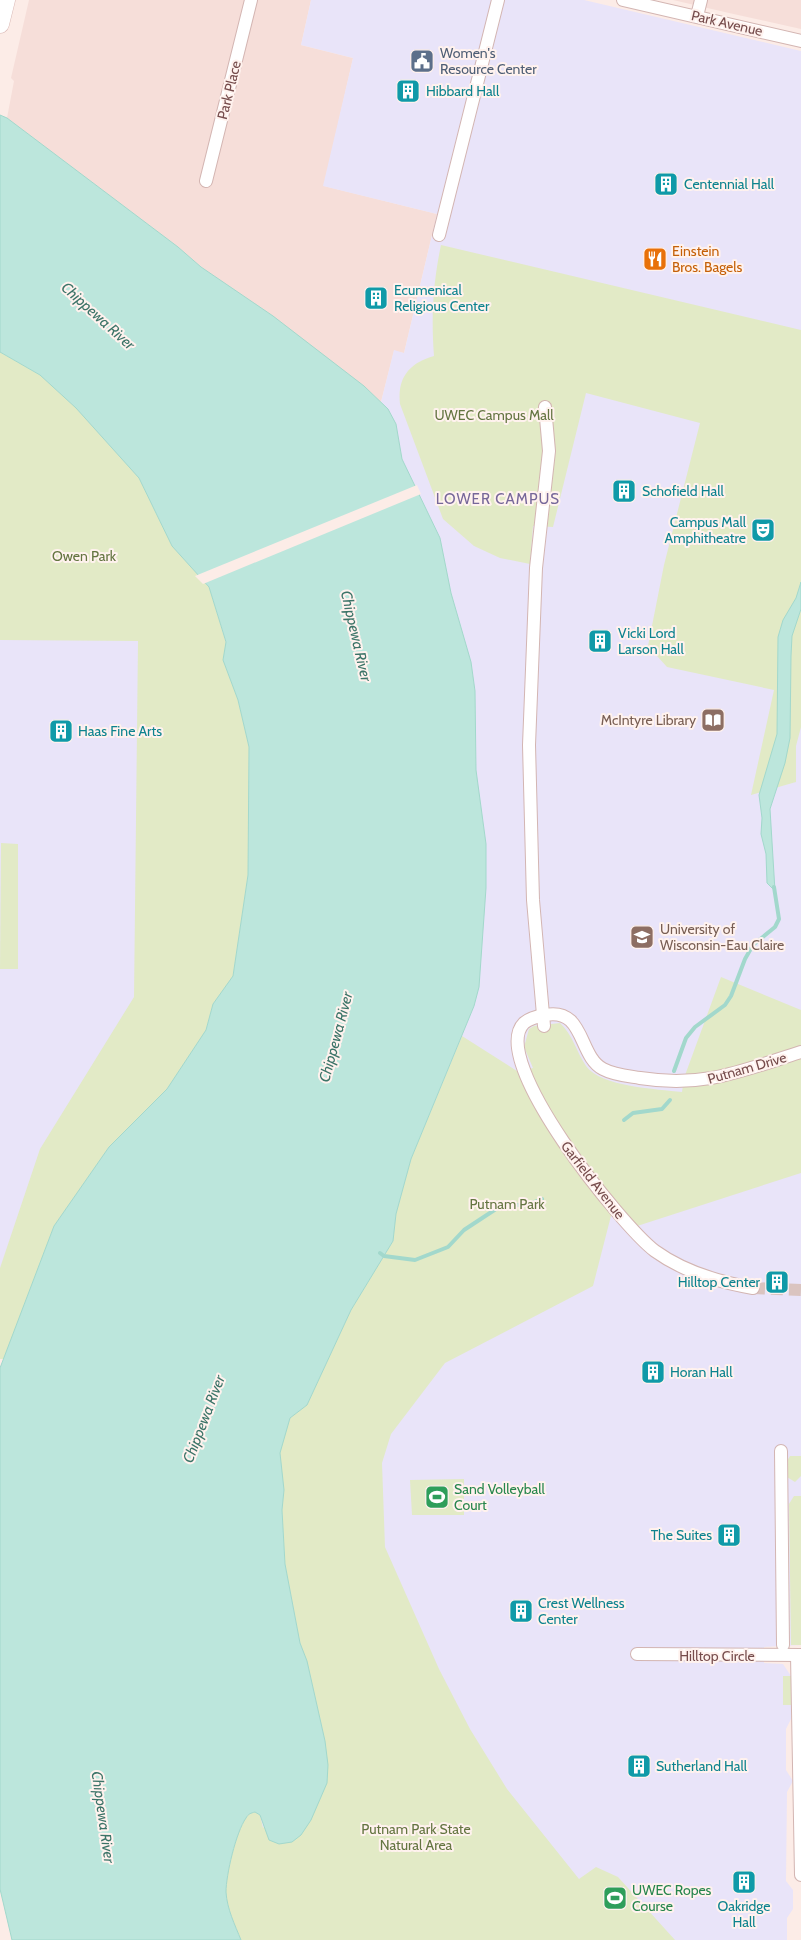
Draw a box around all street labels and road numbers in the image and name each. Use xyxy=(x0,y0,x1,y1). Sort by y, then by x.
street label: Park Avenue xyxy=(690,6,764,40)
street label: Park Place xyxy=(213,59,245,121)
street label: Putnam Drive xyxy=(705,1048,789,1088)
street label: Garfield Avenue xyxy=(557,1137,629,1223)
street label: Hilltop Circle xyxy=(679,1647,755,1665)

